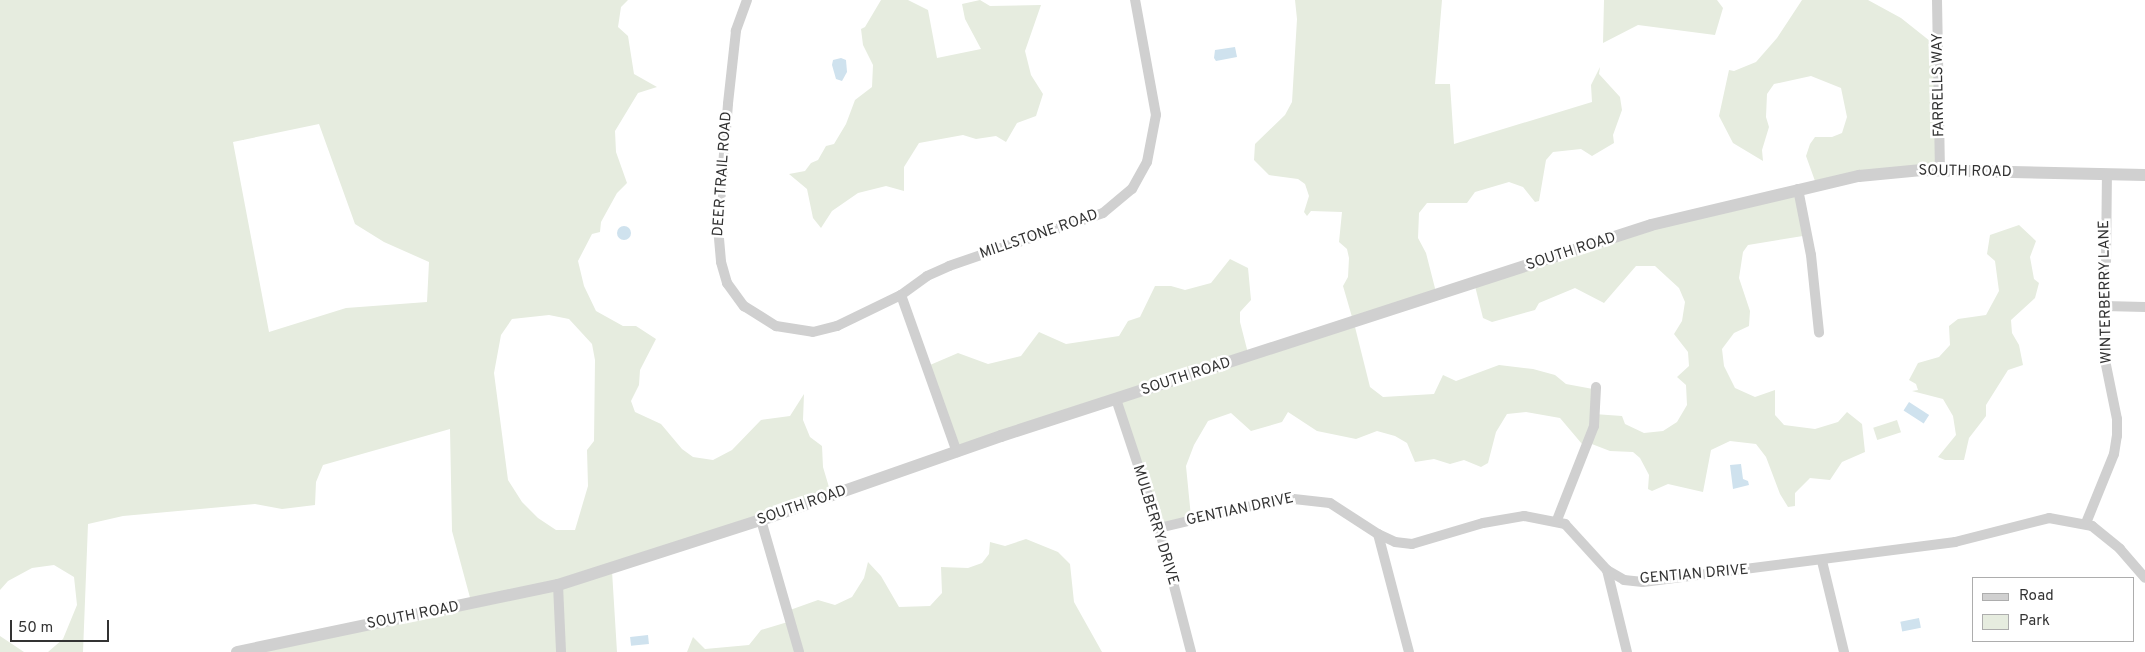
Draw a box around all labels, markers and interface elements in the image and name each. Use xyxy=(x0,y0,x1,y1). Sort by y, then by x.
street label: FARRELLS WAY xyxy=(1929,33,1949,137)
street label: DEER TRAIL ROAD xyxy=(710,110,736,238)
street label: SOUTH ROAD xyxy=(1918,162,2012,182)
street label: MILLSTONE ROAD xyxy=(978,206,1100,264)
street label: WINTERBERRY LANE xyxy=(2096,220,2116,364)
street label: SOUTH ROAD xyxy=(1524,229,1618,275)
street label: SOUTH ROAD xyxy=(1139,354,1233,400)
street label: MULBERRY DRIVE xyxy=(1128,463,1182,587)
street label: SOUTH ROAD xyxy=(755,482,849,530)
street label: GENTIAN DRIVE xyxy=(1185,490,1295,530)
street label: GENTIAN DRIVE xyxy=(1639,561,1749,589)
legend xyxy=(1972,577,2135,642)
text: Road xyxy=(2019,587,2054,606)
street label: SOUTH ROAD xyxy=(365,598,461,634)
scale bar xyxy=(12,610,111,642)
text: Park xyxy=(2019,612,2050,631)
text: 50 m xyxy=(18,619,53,638)

